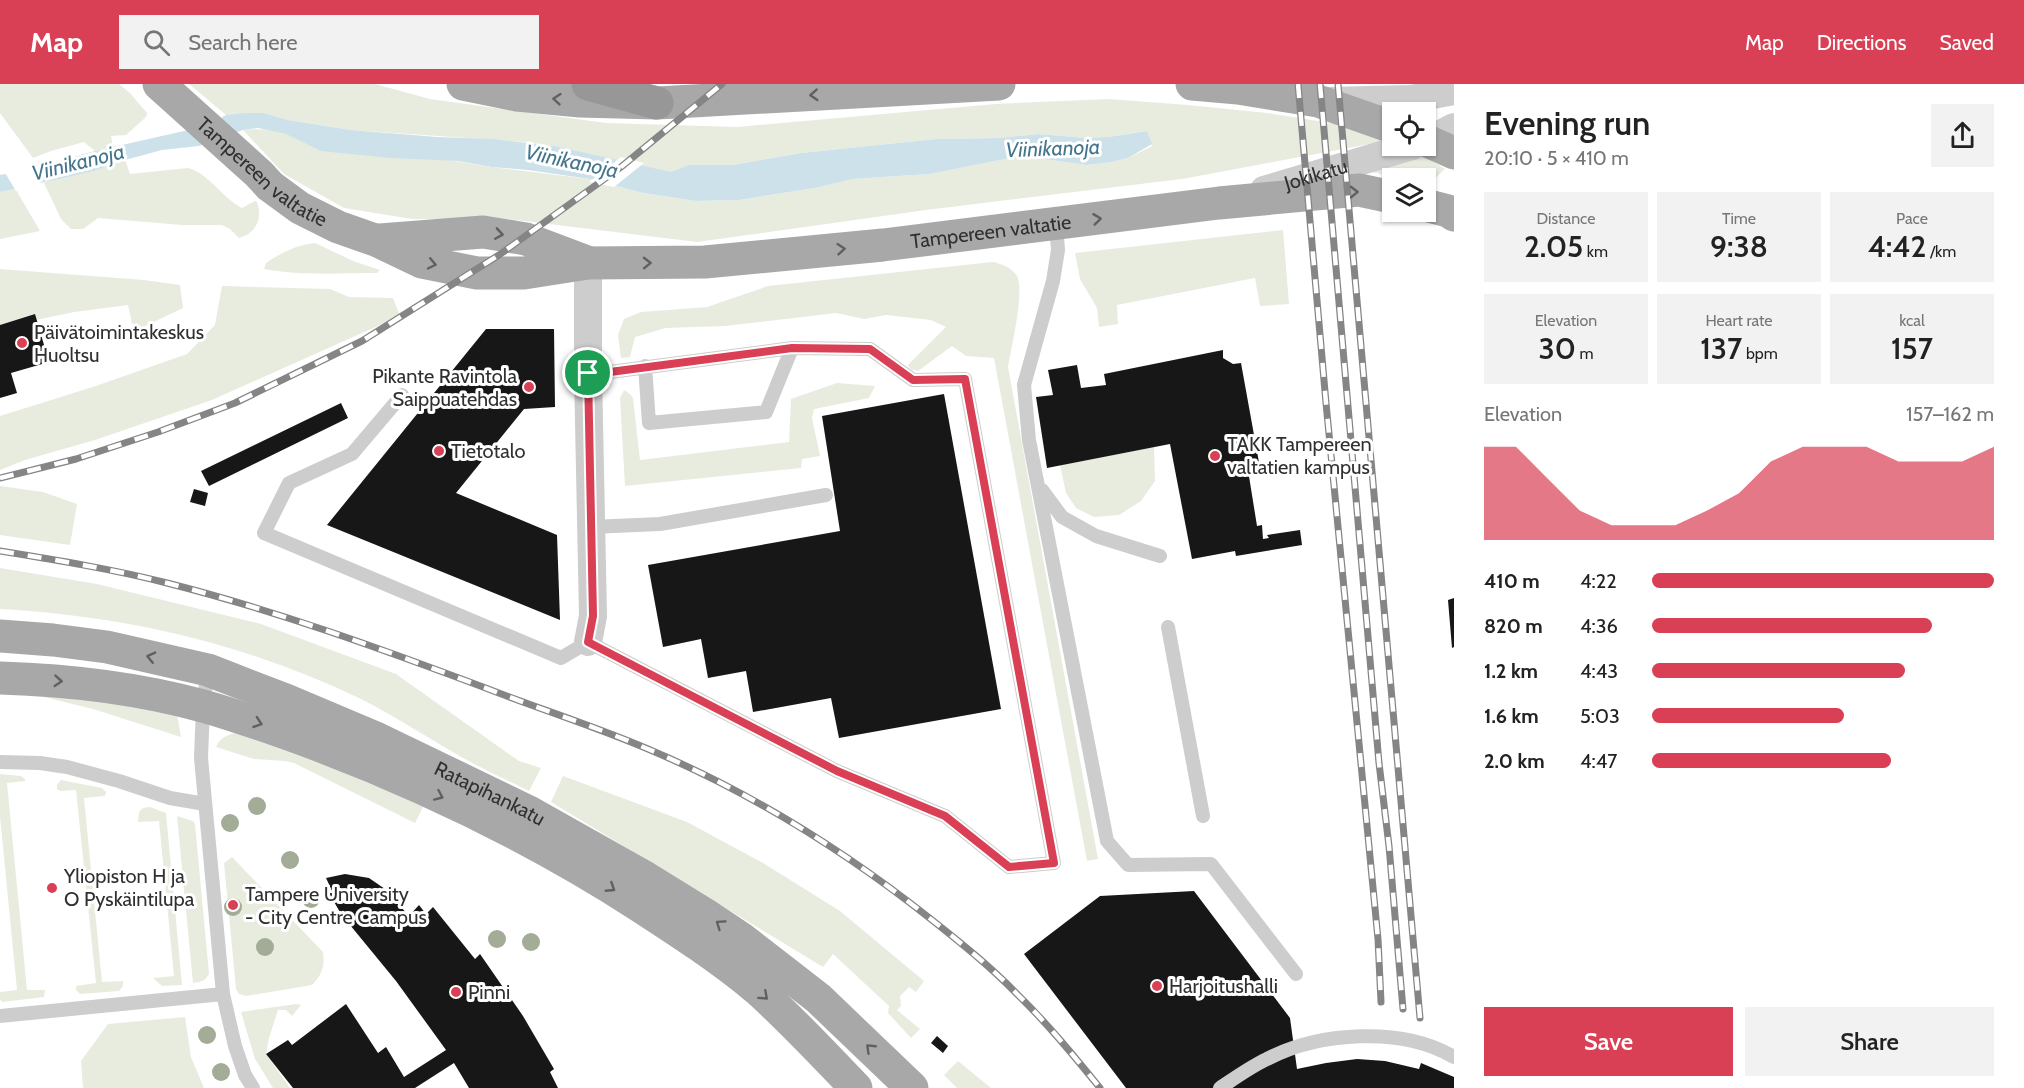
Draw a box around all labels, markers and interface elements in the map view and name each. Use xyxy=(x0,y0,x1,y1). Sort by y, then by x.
search box xyxy=(119,15,539,69)
text: Map xyxy=(30,25,83,59)
icon: search xyxy=(140,26,173,59)
text: Search here xyxy=(188,29,297,56)
text: Map xyxy=(1745,30,1784,55)
text: Directions xyxy=(1817,30,1906,55)
text: Saved xyxy=(1939,30,1994,55)
one-way arrow xyxy=(810,89,819,102)
one-way arrow xyxy=(552,93,561,106)
map controls xyxy=(1382,102,1436,222)
button: locate xyxy=(1382,102,1436,156)
text: Evening run xyxy=(1484,103,1650,143)
button: share xyxy=(1931,104,1994,167)
street label: Tampereen valtatie xyxy=(192,112,331,232)
water label: Viinikanoja xyxy=(1005,134,1101,163)
water label: Viinikanoja xyxy=(29,138,127,187)
water label: Viinikanoja xyxy=(523,139,621,184)
text: 20:10 · 5 × 410 m xyxy=(1484,146,1629,170)
street label: Jokikatu xyxy=(1280,154,1350,196)
button: layers xyxy=(1382,168,1436,222)
one-way arrow xyxy=(1349,185,1358,198)
text: Distance xyxy=(1537,209,1595,228)
text: Time xyxy=(1722,209,1756,228)
text: Pace xyxy=(1896,209,1928,228)
street label: Tampereen valtatie xyxy=(909,210,1073,253)
one-way arrow xyxy=(1093,213,1102,225)
one-way arrow xyxy=(495,228,504,240)
text: 2.05 xyxy=(1524,228,1583,265)
text: 9:38 xyxy=(1710,228,1768,265)
text: 4:42 xyxy=(1868,228,1926,265)
text: km xyxy=(1583,242,1608,261)
text: /km xyxy=(1926,242,1956,261)
one-way arrow xyxy=(836,243,846,256)
one-way arrow xyxy=(427,256,437,269)
one-way arrow xyxy=(642,257,651,270)
text: Elevation xyxy=(1535,311,1597,330)
text: Heart rate xyxy=(1706,311,1772,330)
text: kcal xyxy=(1899,311,1925,330)
place label: Päivätoimintakeskus Huoltsu xyxy=(34,320,204,367)
text: 30 xyxy=(1539,330,1576,367)
text: 137 xyxy=(1700,330,1742,367)
text: 157 xyxy=(1891,330,1933,367)
marker: Päivätoimintakeskus Huoltsu xyxy=(15,336,29,350)
text: m xyxy=(1576,344,1593,363)
text: bpm xyxy=(1742,344,1778,363)
pin xyxy=(562,347,613,398)
icon: arrive xyxy=(571,356,604,389)
place label: Pikante Ravintola Saippuatehdas xyxy=(372,364,517,411)
marker: Pikante Ravintola Saippuatehdas xyxy=(522,380,536,394)
text: Elevation xyxy=(1484,402,1562,426)
text: 157–162 m xyxy=(1906,402,1994,426)
place label: TAKK Tampereen valtatien kampus xyxy=(1227,432,1372,479)
place label: Tietotalo xyxy=(451,439,525,463)
marker: Tietotalo xyxy=(432,444,446,458)
marker: TAKK Tampereen valtatien kampus xyxy=(1208,449,1222,463)
text: 410 m xyxy=(1484,569,1540,593)
text: 4:22 xyxy=(1580,569,1617,593)
text: 820 m xyxy=(1484,614,1543,638)
text: 4:36 xyxy=(1580,614,1618,638)
one-way arrow xyxy=(146,652,156,665)
text: 1.2 km xyxy=(1484,659,1538,683)
text: 4:43 xyxy=(1580,659,1618,683)
one-way arrow xyxy=(54,674,63,687)
text: 1.6 km xyxy=(1484,704,1539,728)
text: 5:03 xyxy=(1580,704,1620,728)
one-way arrow xyxy=(252,716,263,729)
text: 2.0 km xyxy=(1484,749,1545,773)
text: 4:47 xyxy=(1580,749,1617,773)
street label: Ratapihankatu xyxy=(431,756,549,831)
one-way arrow xyxy=(433,789,444,801)
place label: Yliopiston H ja O Pyskäintilupa xyxy=(63,864,195,911)
one-way arrow xyxy=(605,880,615,892)
marker: Yliopiston H ja O Pyskäintilupa xyxy=(45,881,59,895)
place label: Tampere University - City Centre Campus xyxy=(245,882,427,929)
marker: Tampere University - City Centre Campus xyxy=(226,898,240,912)
one-way arrow xyxy=(715,920,726,931)
place label: Harjoitushalli xyxy=(1169,974,1278,998)
marker: Harjoitushalli xyxy=(1150,979,1164,993)
place label: Pinni xyxy=(468,980,510,1004)
marker: Pinni xyxy=(449,985,463,999)
one-way arrow xyxy=(757,989,768,1000)
button: Save xyxy=(1484,1007,1733,1076)
button: Share xyxy=(1745,1007,1994,1076)
one-way arrow xyxy=(866,1044,877,1055)

